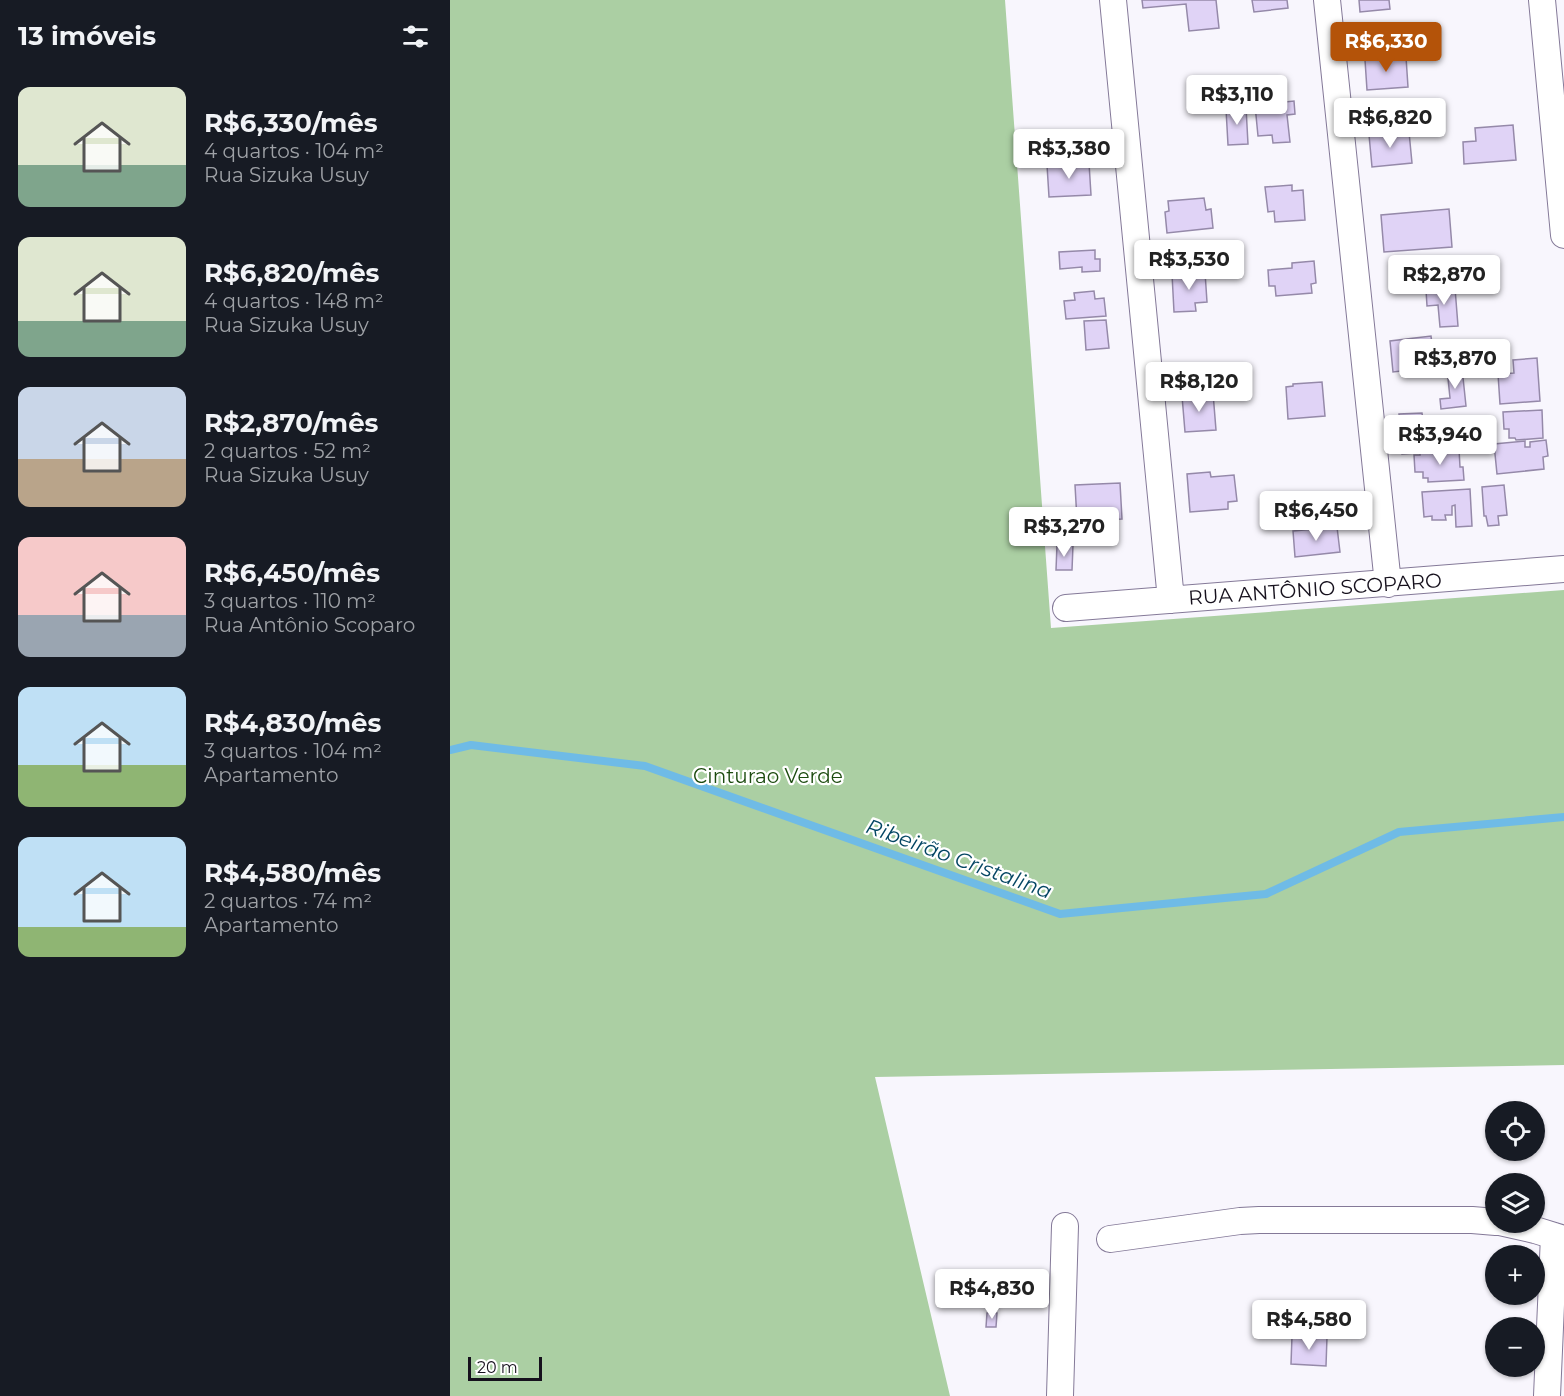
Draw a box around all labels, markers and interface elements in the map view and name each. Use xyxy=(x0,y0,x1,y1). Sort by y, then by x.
text: 13 imóveis xyxy=(18,20,156,52)
icon: filters xyxy=(399,20,432,53)
pin: R$6,330 xyxy=(1331,22,1441,73)
text: R$6,330 xyxy=(1345,29,1428,53)
pin: R$3,110 xyxy=(1182,75,1292,126)
text: R$3,110 xyxy=(1200,82,1274,106)
pin: R$6,820 xyxy=(1335,98,1445,149)
text: R$6,820 xyxy=(1348,105,1432,129)
text: R$6,330/mês xyxy=(204,107,378,139)
icon: home xyxy=(66,111,138,183)
pin: R$3,380 xyxy=(1014,129,1124,180)
text: R$3,380 xyxy=(1027,136,1111,160)
text: 4 quartos · 104 m² xyxy=(204,139,384,163)
text: Rua Sizuka Usuy xyxy=(204,163,369,187)
pin: R$3,530 xyxy=(1134,240,1244,291)
text: R$3,530 xyxy=(1148,247,1230,271)
pin: R$2,870 xyxy=(1389,255,1499,306)
text: R$6,820/mês xyxy=(204,257,379,289)
icon: home xyxy=(66,261,138,333)
text: R$2,870 xyxy=(1402,262,1486,286)
text: 4 quartos · 148 m² xyxy=(204,289,384,313)
text: Rua Sizuka Usuy xyxy=(204,313,369,337)
pin: R$3,870 xyxy=(1400,339,1510,390)
text: R$3,870 xyxy=(1413,346,1497,370)
pin: R$8,120 xyxy=(1144,362,1254,413)
text: R$8,120 xyxy=(1160,369,1239,393)
text: R$2,870/mês xyxy=(204,407,378,439)
icon: home xyxy=(66,411,138,483)
pin: R$3,940 xyxy=(1385,415,1495,466)
text: R$3,940 xyxy=(1398,422,1482,446)
text: 2 quartos · 52 m² xyxy=(204,439,371,463)
text: Rua Sizuka Usuy xyxy=(204,463,369,487)
pin: R$6,450 xyxy=(1261,491,1371,542)
text: R$6,450 xyxy=(1274,498,1358,522)
pin: R$3,270 xyxy=(1009,507,1119,558)
text: R$3,270 xyxy=(1023,514,1105,538)
text: R$6,450/mês xyxy=(204,557,380,589)
icon: home xyxy=(66,561,138,633)
street label: RUA ANTÔNIO SCOPARO xyxy=(1187,568,1443,610)
text: 3 quartos · 110 m² xyxy=(204,589,376,613)
text: Rua Antônio Scoparo xyxy=(204,613,415,637)
text: R$4,830/mês xyxy=(204,707,381,739)
icon: home xyxy=(66,711,138,783)
text: 3 quartos · 104 m² xyxy=(204,739,382,763)
text: Apartamento xyxy=(204,763,339,787)
park label: Cinturao Verde xyxy=(693,764,843,788)
water label: Ribeirão Cristalina xyxy=(863,813,1055,904)
text: R$4,580/mês xyxy=(204,857,381,889)
icon: home xyxy=(66,861,138,933)
text: 2 quartos · 74 m² xyxy=(204,889,372,913)
text: Apartamento xyxy=(204,913,339,937)
map controls xyxy=(1485,1101,1545,1377)
button: locate xyxy=(1485,1101,1545,1161)
button: layers xyxy=(1485,1173,1545,1233)
button: + xyxy=(1485,1245,1545,1305)
pin: R$4,830 xyxy=(937,1269,1047,1320)
text: R$4,830 xyxy=(949,1276,1035,1300)
pin: R$4,580 xyxy=(1254,1300,1364,1351)
text: R$4,580 xyxy=(1266,1307,1352,1331)
button: − xyxy=(1485,1317,1545,1377)
scale bar xyxy=(468,1354,542,1382)
text: 20 m xyxy=(477,1358,518,1377)

